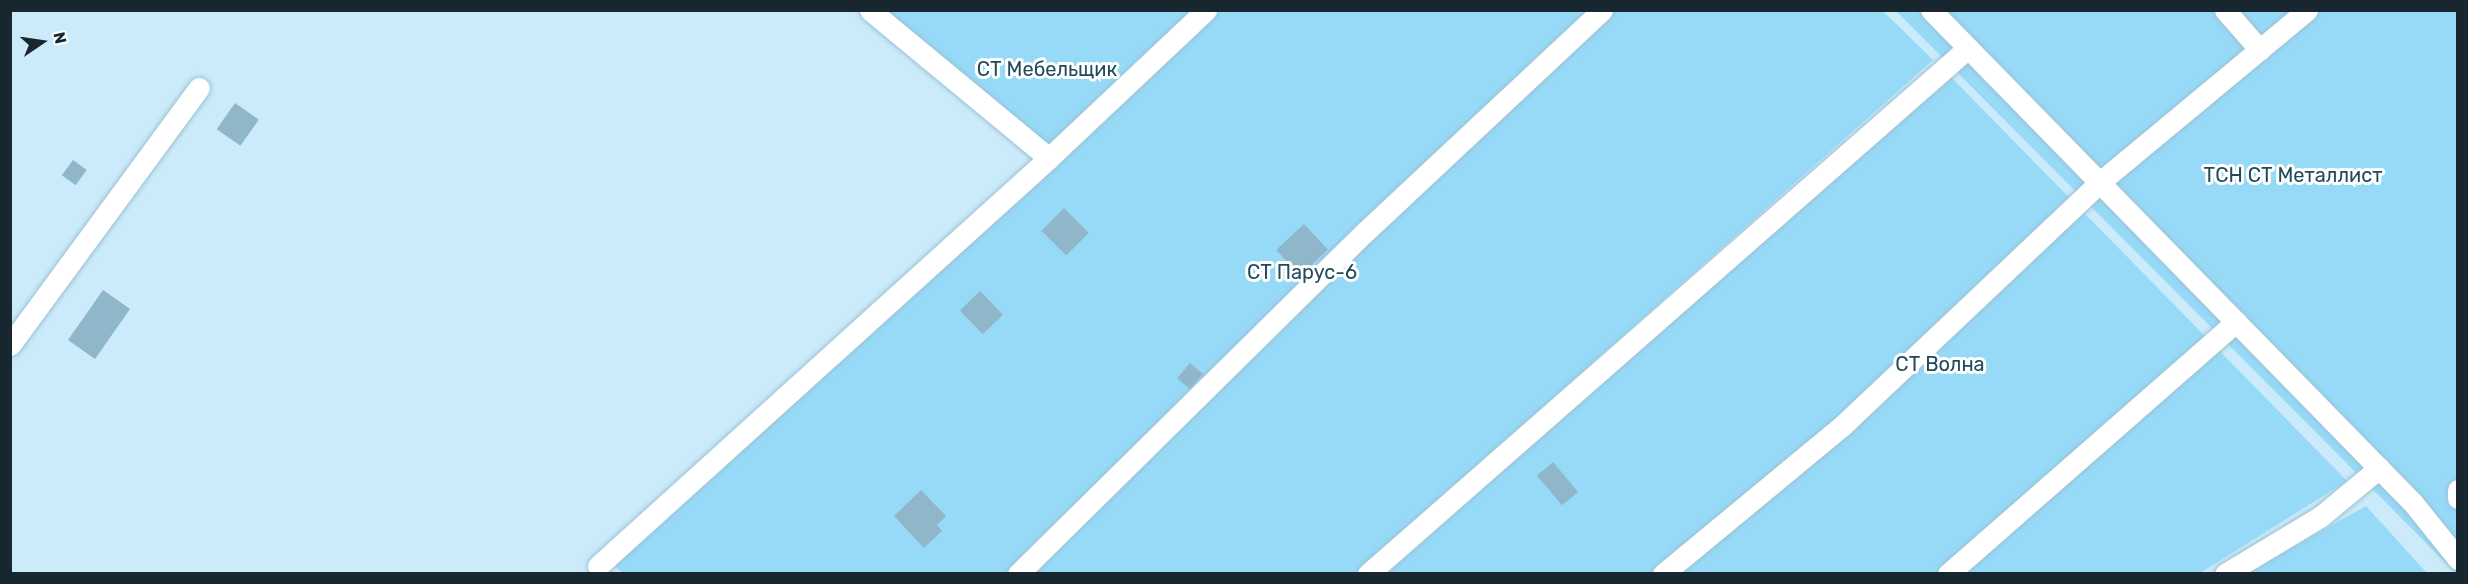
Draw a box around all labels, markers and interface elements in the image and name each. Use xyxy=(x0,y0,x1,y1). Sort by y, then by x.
north arrow xyxy=(12,12,72,72)
text: N xyxy=(49,30,71,46)
park label: СТ Мебельщик xyxy=(977,57,1117,81)
park label: ТСН СТ Металлист xyxy=(2204,163,2382,187)
park label: СТ Парус-6 xyxy=(1247,260,1357,284)
park label: СТ Волна xyxy=(1895,352,1985,376)

